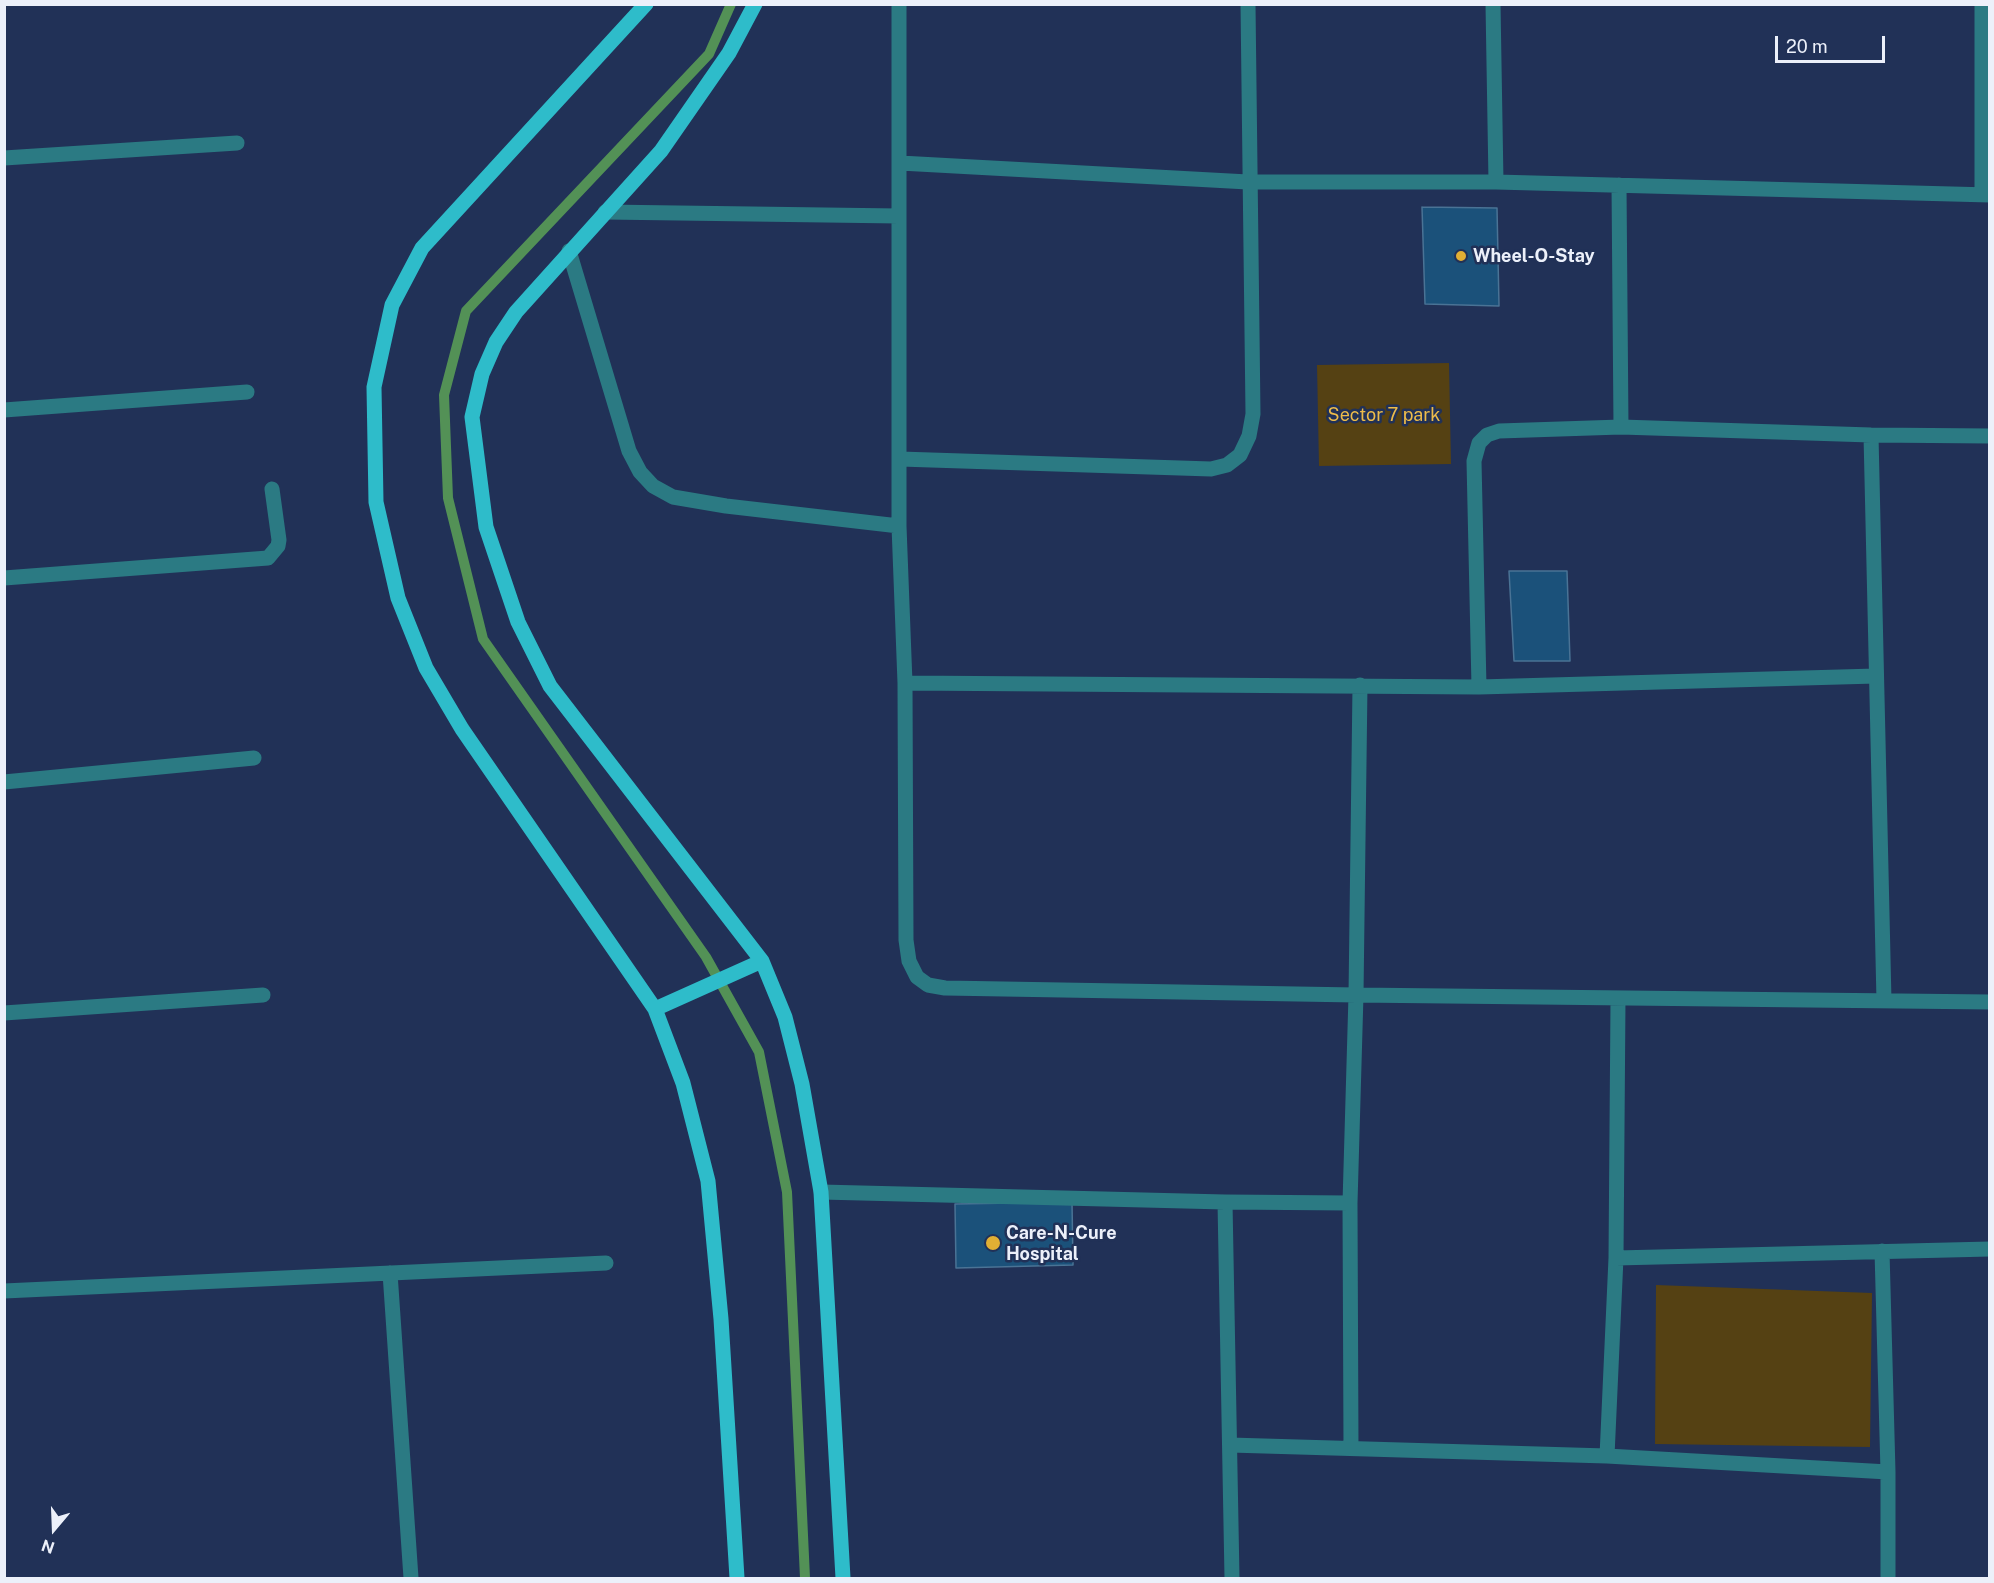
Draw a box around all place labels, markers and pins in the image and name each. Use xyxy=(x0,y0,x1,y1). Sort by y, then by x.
place label: Wheel-O-Stay xyxy=(1473,245,1595,267)
marker: Wheel-O-Stay xyxy=(1454,249,1468,263)
place label: Care-N-Cure Hospital xyxy=(1006,1222,1117,1264)
marker: Care-N-Cure Hospital xyxy=(984,1234,1002,1252)

